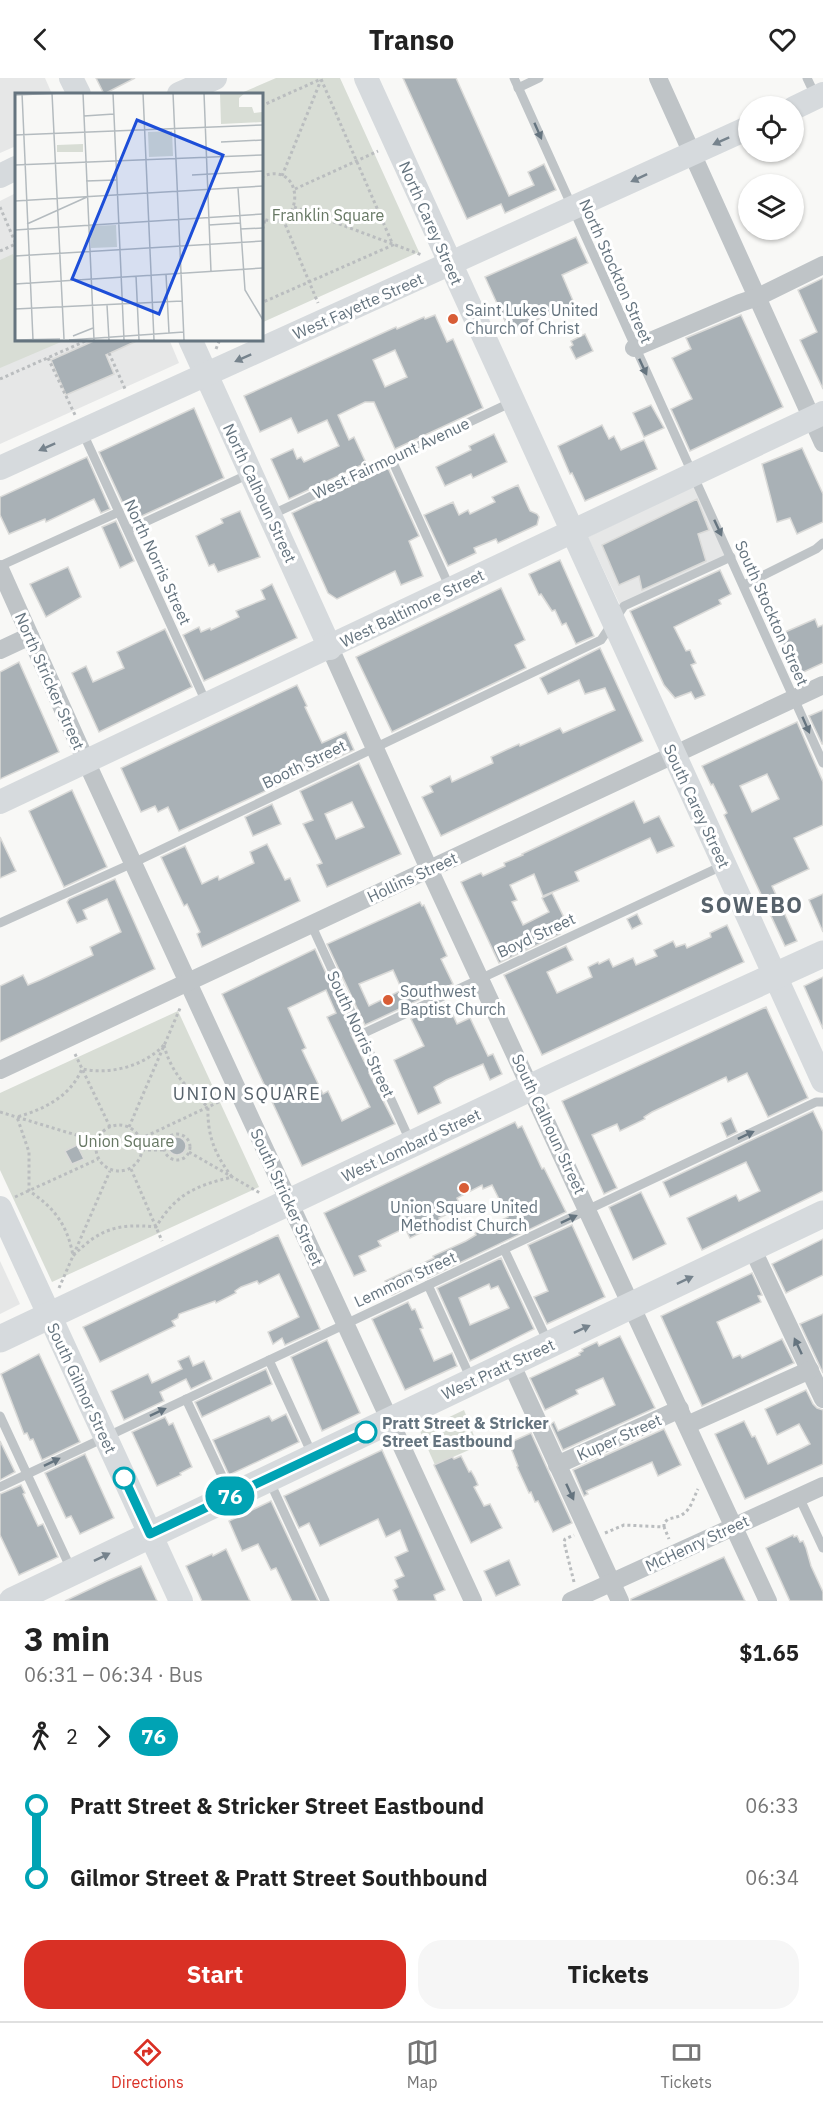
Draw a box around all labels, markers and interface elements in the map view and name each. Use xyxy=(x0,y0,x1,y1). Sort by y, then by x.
text: Transo xyxy=(369,22,454,57)
icon: back xyxy=(24,23,57,56)
icon: heart xyxy=(766,23,799,56)
inset map xyxy=(15,93,262,340)
map controls xyxy=(738,96,804,240)
button: locate xyxy=(738,96,804,162)
one-way arrow xyxy=(533,123,542,140)
one-way arrow xyxy=(711,136,729,146)
street label: North Carey Street xyxy=(395,158,467,288)
one-way arrow xyxy=(630,173,648,183)
button: layers xyxy=(738,174,804,240)
street label: North Stockton Street xyxy=(575,196,657,346)
park label: Franklin Square xyxy=(272,205,384,225)
street label: West Fayette Street xyxy=(290,268,426,344)
place label: Saint Lukes United Church of Christ xyxy=(465,300,598,338)
marker: Saint Lukes United Church of Christ xyxy=(446,312,460,326)
one-way arrow xyxy=(234,353,252,363)
one-way arrow xyxy=(638,358,648,376)
street label: West Fairmount Avenue xyxy=(310,413,473,503)
street label: North Calhoun Street xyxy=(219,420,301,566)
one-way arrow xyxy=(38,443,55,452)
street label: North Norris Street xyxy=(120,496,196,628)
one-way arrow xyxy=(713,520,722,537)
street label: South Stockton Street xyxy=(731,537,813,689)
street label: West Baltimore Street xyxy=(337,564,487,652)
street label: North Stricker Street xyxy=(11,609,89,753)
one-way arrow xyxy=(801,717,810,734)
street label: Booth Street xyxy=(259,735,349,793)
street label: South Carey Street xyxy=(660,741,734,871)
street label: Hollins Street xyxy=(364,847,460,907)
district label: SOWEBO xyxy=(700,890,804,919)
street label: Boyd Street xyxy=(494,908,578,962)
street label: South Norris Street xyxy=(323,968,399,1100)
place label: Southwest Baptist Church xyxy=(400,981,506,1019)
marker: Southwest Baptist Church xyxy=(381,993,395,1007)
street label: South Calhoun Street xyxy=(508,1051,590,1197)
district label: UNION SQUARE xyxy=(173,1082,321,1105)
street label: West Lombard Street xyxy=(338,1104,484,1186)
street label: South Stricker Street xyxy=(246,1125,328,1269)
park label: Union Square xyxy=(78,1131,174,1151)
one-way arrow xyxy=(737,1131,754,1140)
marker: Union Square United Methodist Church xyxy=(457,1181,471,1195)
place label: Union Square United Methodist Church xyxy=(390,1197,538,1235)
one-way arrow xyxy=(561,1214,578,1223)
street label: Lemmon Street xyxy=(351,1247,459,1311)
one-way arrow xyxy=(676,1276,693,1285)
street label: South Gilmor Street xyxy=(43,1320,121,1456)
one-way arrow xyxy=(574,1324,591,1333)
street label: West Pratt Street xyxy=(438,1334,558,1404)
one-way arrow xyxy=(794,1337,803,1354)
one-way arrow xyxy=(149,1408,166,1417)
street label: Kuper Street xyxy=(574,1409,664,1465)
place label: Pratt Street & Stricker Street Eastbound xyxy=(382,1413,549,1451)
marker: Pratt Street & Stricker Street Eastbound xyxy=(355,1421,377,1443)
one-way arrow xyxy=(44,1457,61,1466)
unlabelled marker xyxy=(113,1467,135,1489)
line badge: 76 xyxy=(203,1476,257,1516)
text: 76 xyxy=(217,1482,243,1510)
one-way arrow xyxy=(565,1484,575,1502)
street label: McHenry Street xyxy=(642,1510,752,1576)
one-way arrow xyxy=(94,1553,111,1562)
text: 3 min xyxy=(24,1617,110,1660)
text: $1.65 xyxy=(739,1638,799,1667)
text: 06:31 – 06:34 · Bus xyxy=(24,1661,203,1688)
icon: walk xyxy=(24,1720,57,1753)
icon: forward xyxy=(87,1720,120,1753)
text: 76 xyxy=(141,1722,166,1750)
text: 2 xyxy=(66,1723,78,1750)
text: Pratt Street & Stricker Street Eastbound xyxy=(70,1791,484,1820)
text: 06:33 xyxy=(745,1792,799,1819)
text: Gilmor Street & Pratt Street Southbound xyxy=(70,1863,488,1892)
text: 06:34 xyxy=(745,1864,799,1891)
button: Start xyxy=(24,1940,406,2009)
button: Tickets xyxy=(418,1940,799,2009)
tab: Directions xyxy=(111,2036,184,2092)
tab: Map xyxy=(406,2036,439,2092)
tab: Tickets xyxy=(660,2036,712,2092)

